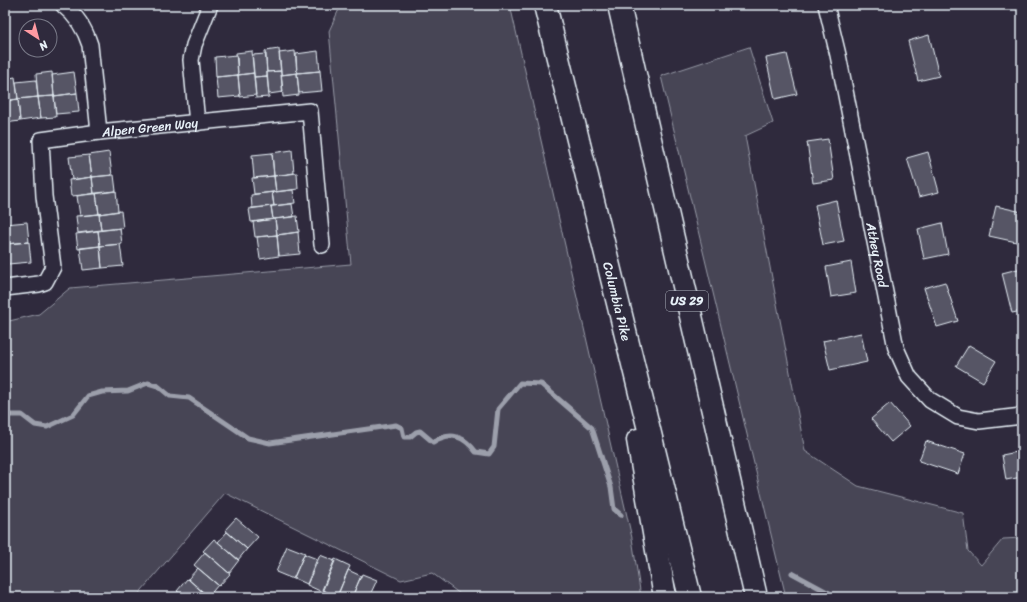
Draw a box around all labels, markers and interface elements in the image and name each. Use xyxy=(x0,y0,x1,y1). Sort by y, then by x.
north arrow xyxy=(18,18,58,58)
text: N xyxy=(35,35,53,56)
street label: Alpen Green Way xyxy=(100,111,200,144)
street label: Athey Road xyxy=(859,219,895,290)
street label: Columbia Pike xyxy=(596,260,638,343)
road number: US 29 xyxy=(666,291,708,311)

